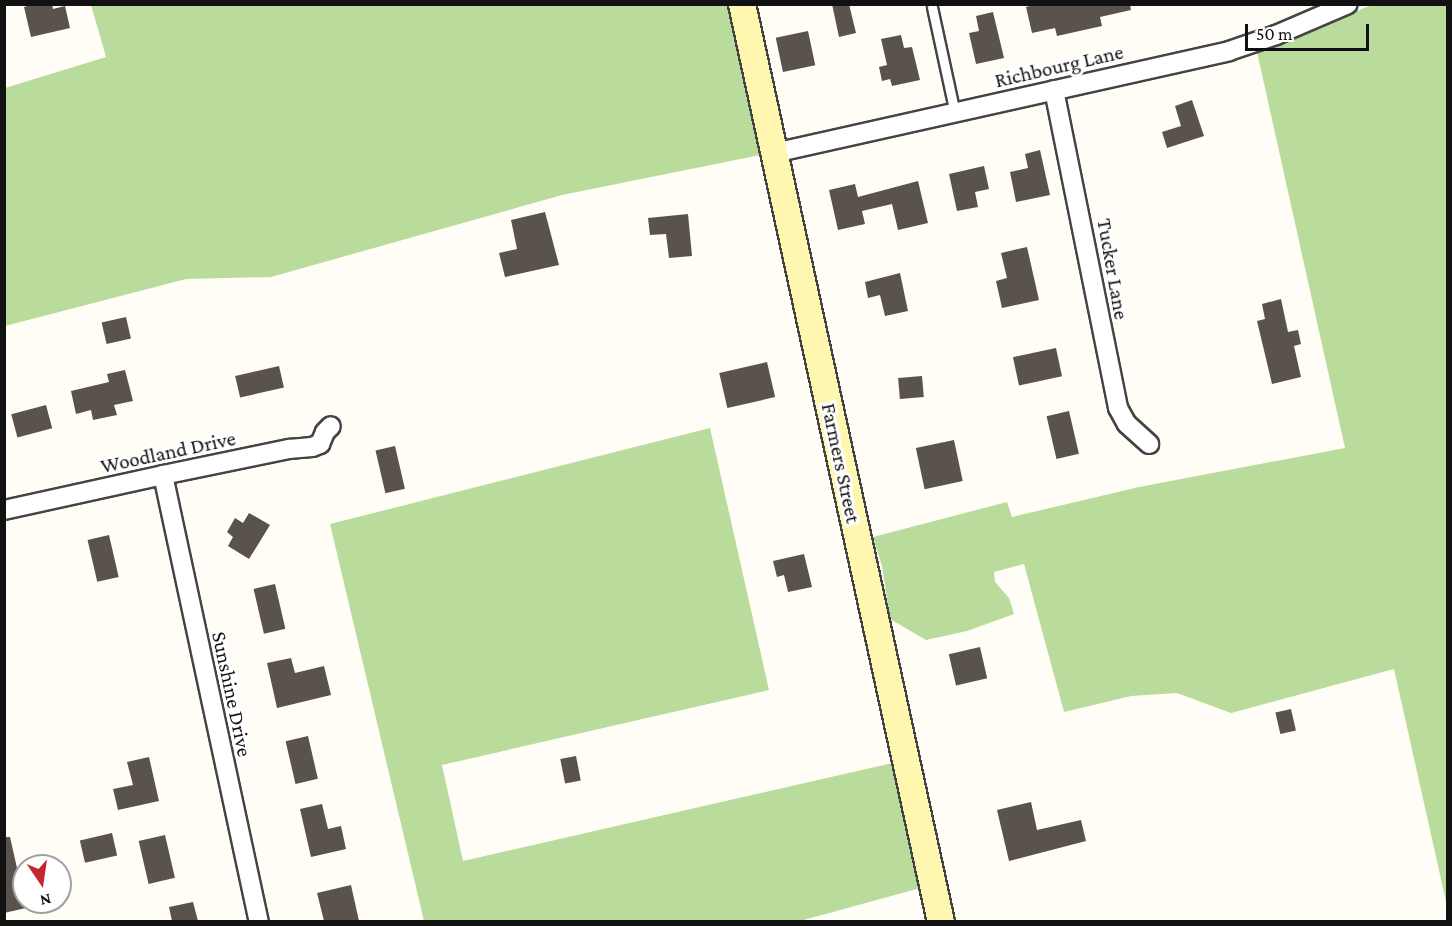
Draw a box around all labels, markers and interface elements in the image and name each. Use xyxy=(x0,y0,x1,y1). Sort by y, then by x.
scale bar xyxy=(1248,12,1372,50)
text: 50 m xyxy=(1256,24,1293,44)
street label: Richbourg Lane xyxy=(992,39,1126,93)
street label: Tucker Lane xyxy=(1092,216,1134,322)
street label: Farmers Street xyxy=(816,401,866,525)
street label: Woodland Drive xyxy=(98,425,238,479)
street label: Sunshine Drive xyxy=(206,629,258,759)
north arrow xyxy=(12,854,72,914)
text: N xyxy=(38,891,53,910)

